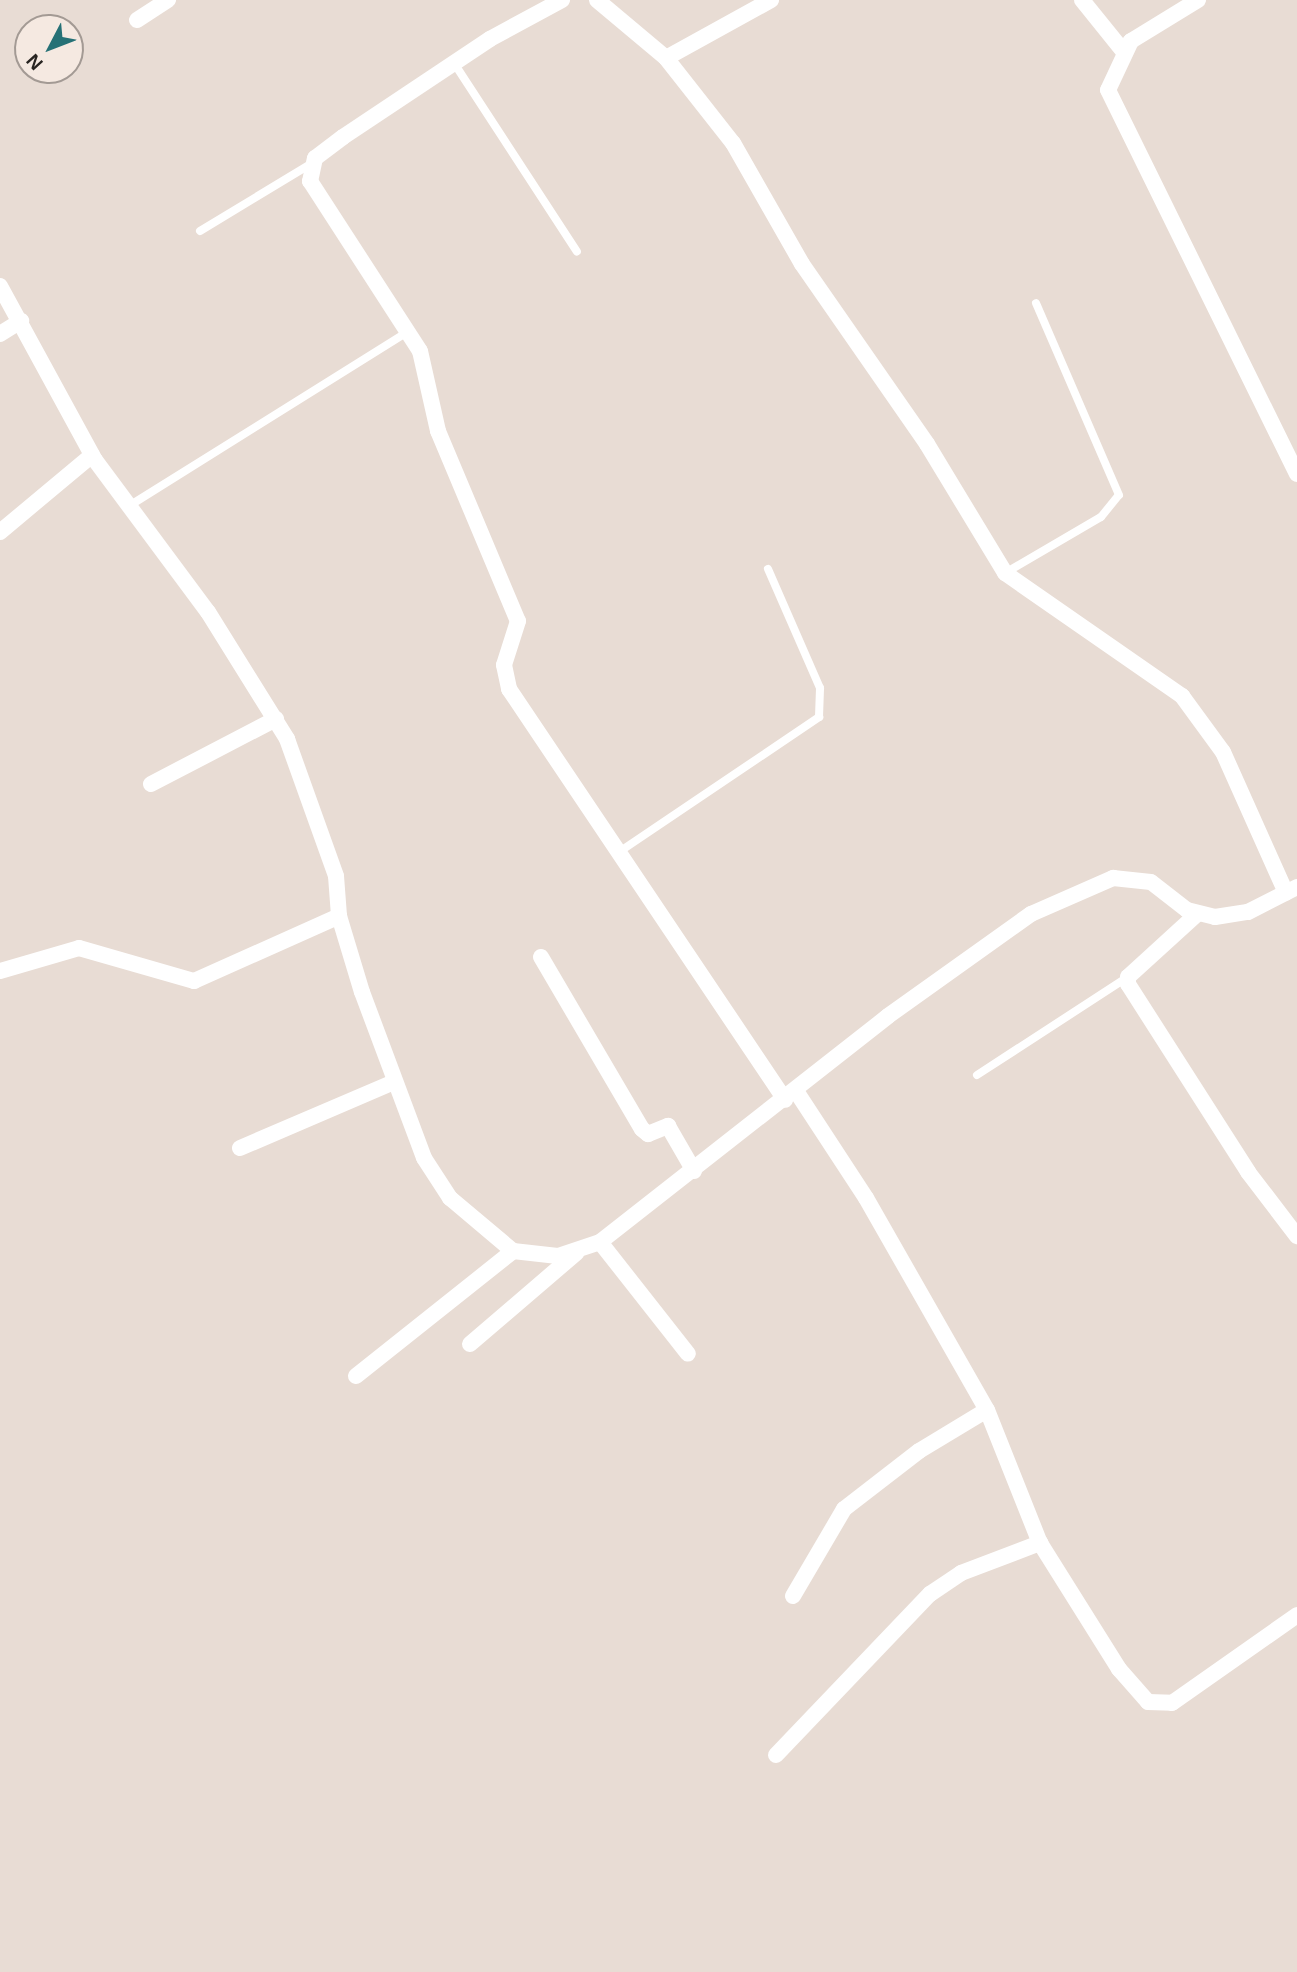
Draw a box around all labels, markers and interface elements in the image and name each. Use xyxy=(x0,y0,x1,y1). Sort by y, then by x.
north arrow xyxy=(14,14,84,84)
text: N xyxy=(22,50,47,74)

